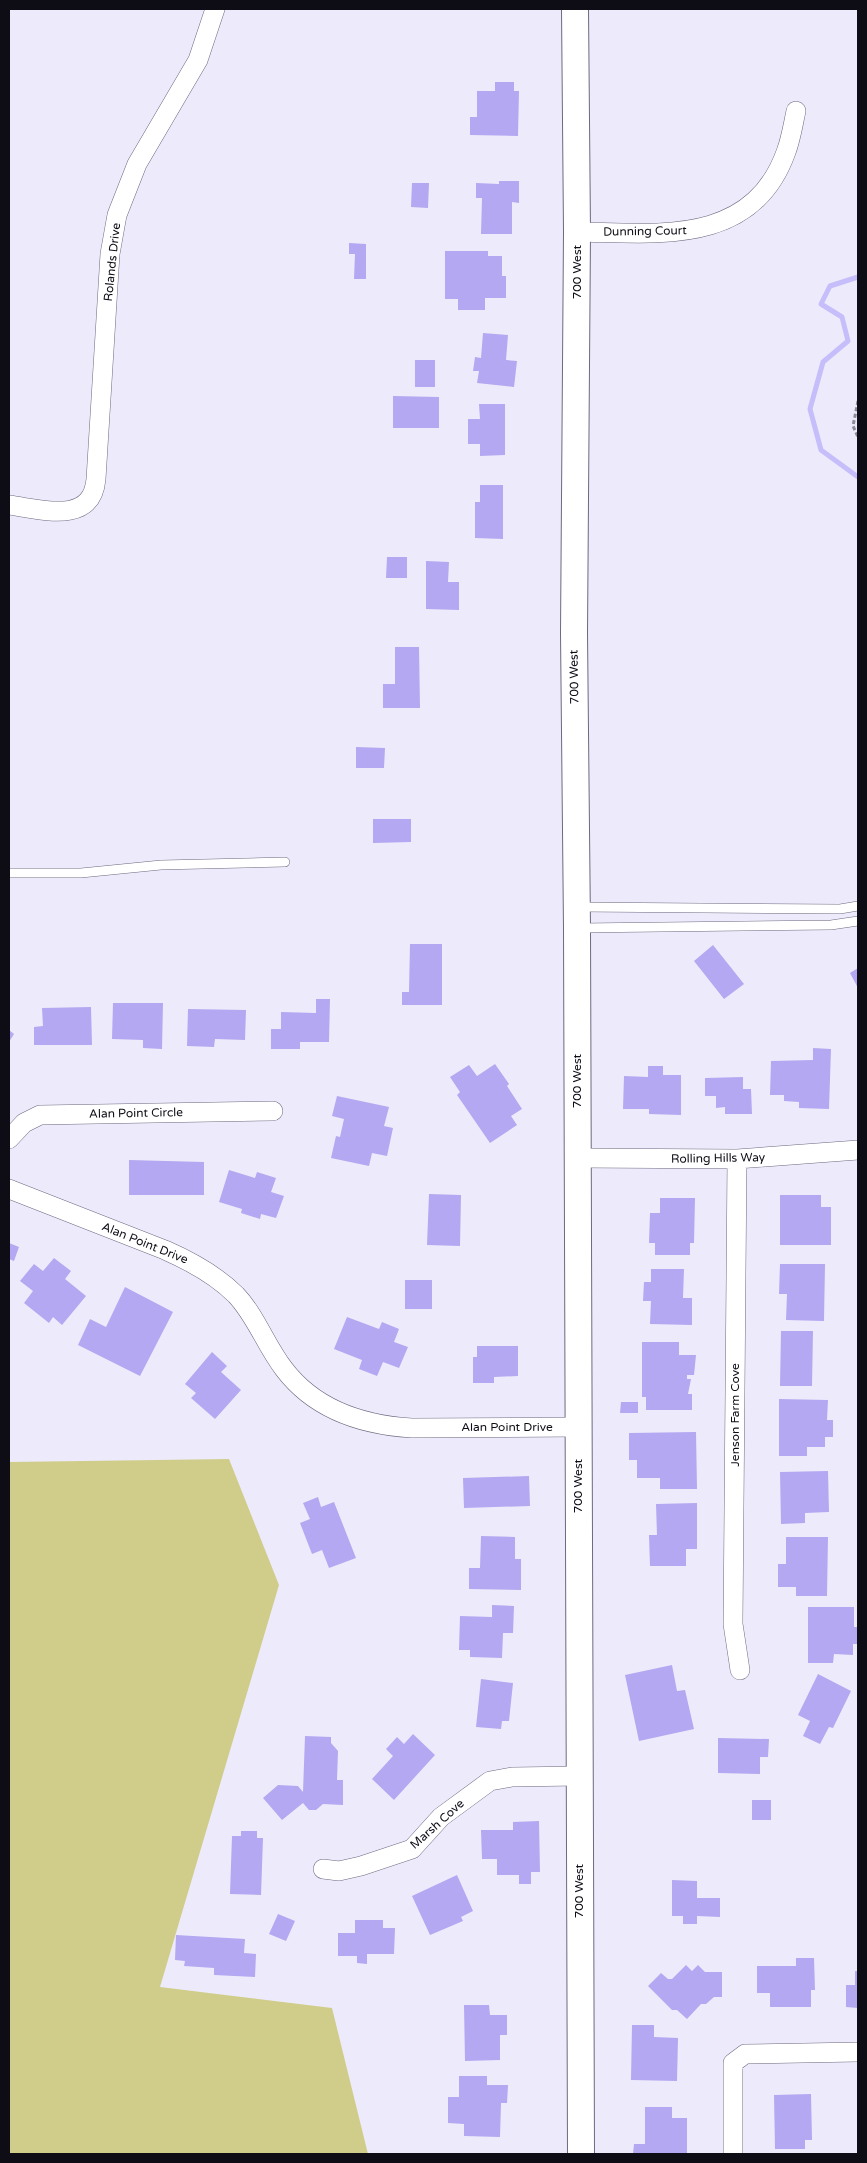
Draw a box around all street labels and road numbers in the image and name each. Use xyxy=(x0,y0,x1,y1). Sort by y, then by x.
street label: Rolands Drive xyxy=(101,222,123,302)
street label: Dunning Court xyxy=(603,223,687,239)
street label: 700 West xyxy=(570,244,584,299)
street label: 700 West xyxy=(567,649,581,704)
street label: 700 West xyxy=(570,1053,584,1108)
street label: Alan Point Circle xyxy=(89,1105,183,1121)
street label: Rolling Hills Way xyxy=(671,1150,766,1166)
street label: Alan Point Drive xyxy=(100,1219,190,1267)
street label: Jenson Farm Cove xyxy=(728,1363,742,1467)
street label: Alan Point Drive xyxy=(461,1420,553,1434)
street label: 700 West xyxy=(571,1458,585,1513)
street label: Marsh Cove xyxy=(407,1796,467,1852)
street label: 700 West xyxy=(572,1863,586,1918)

